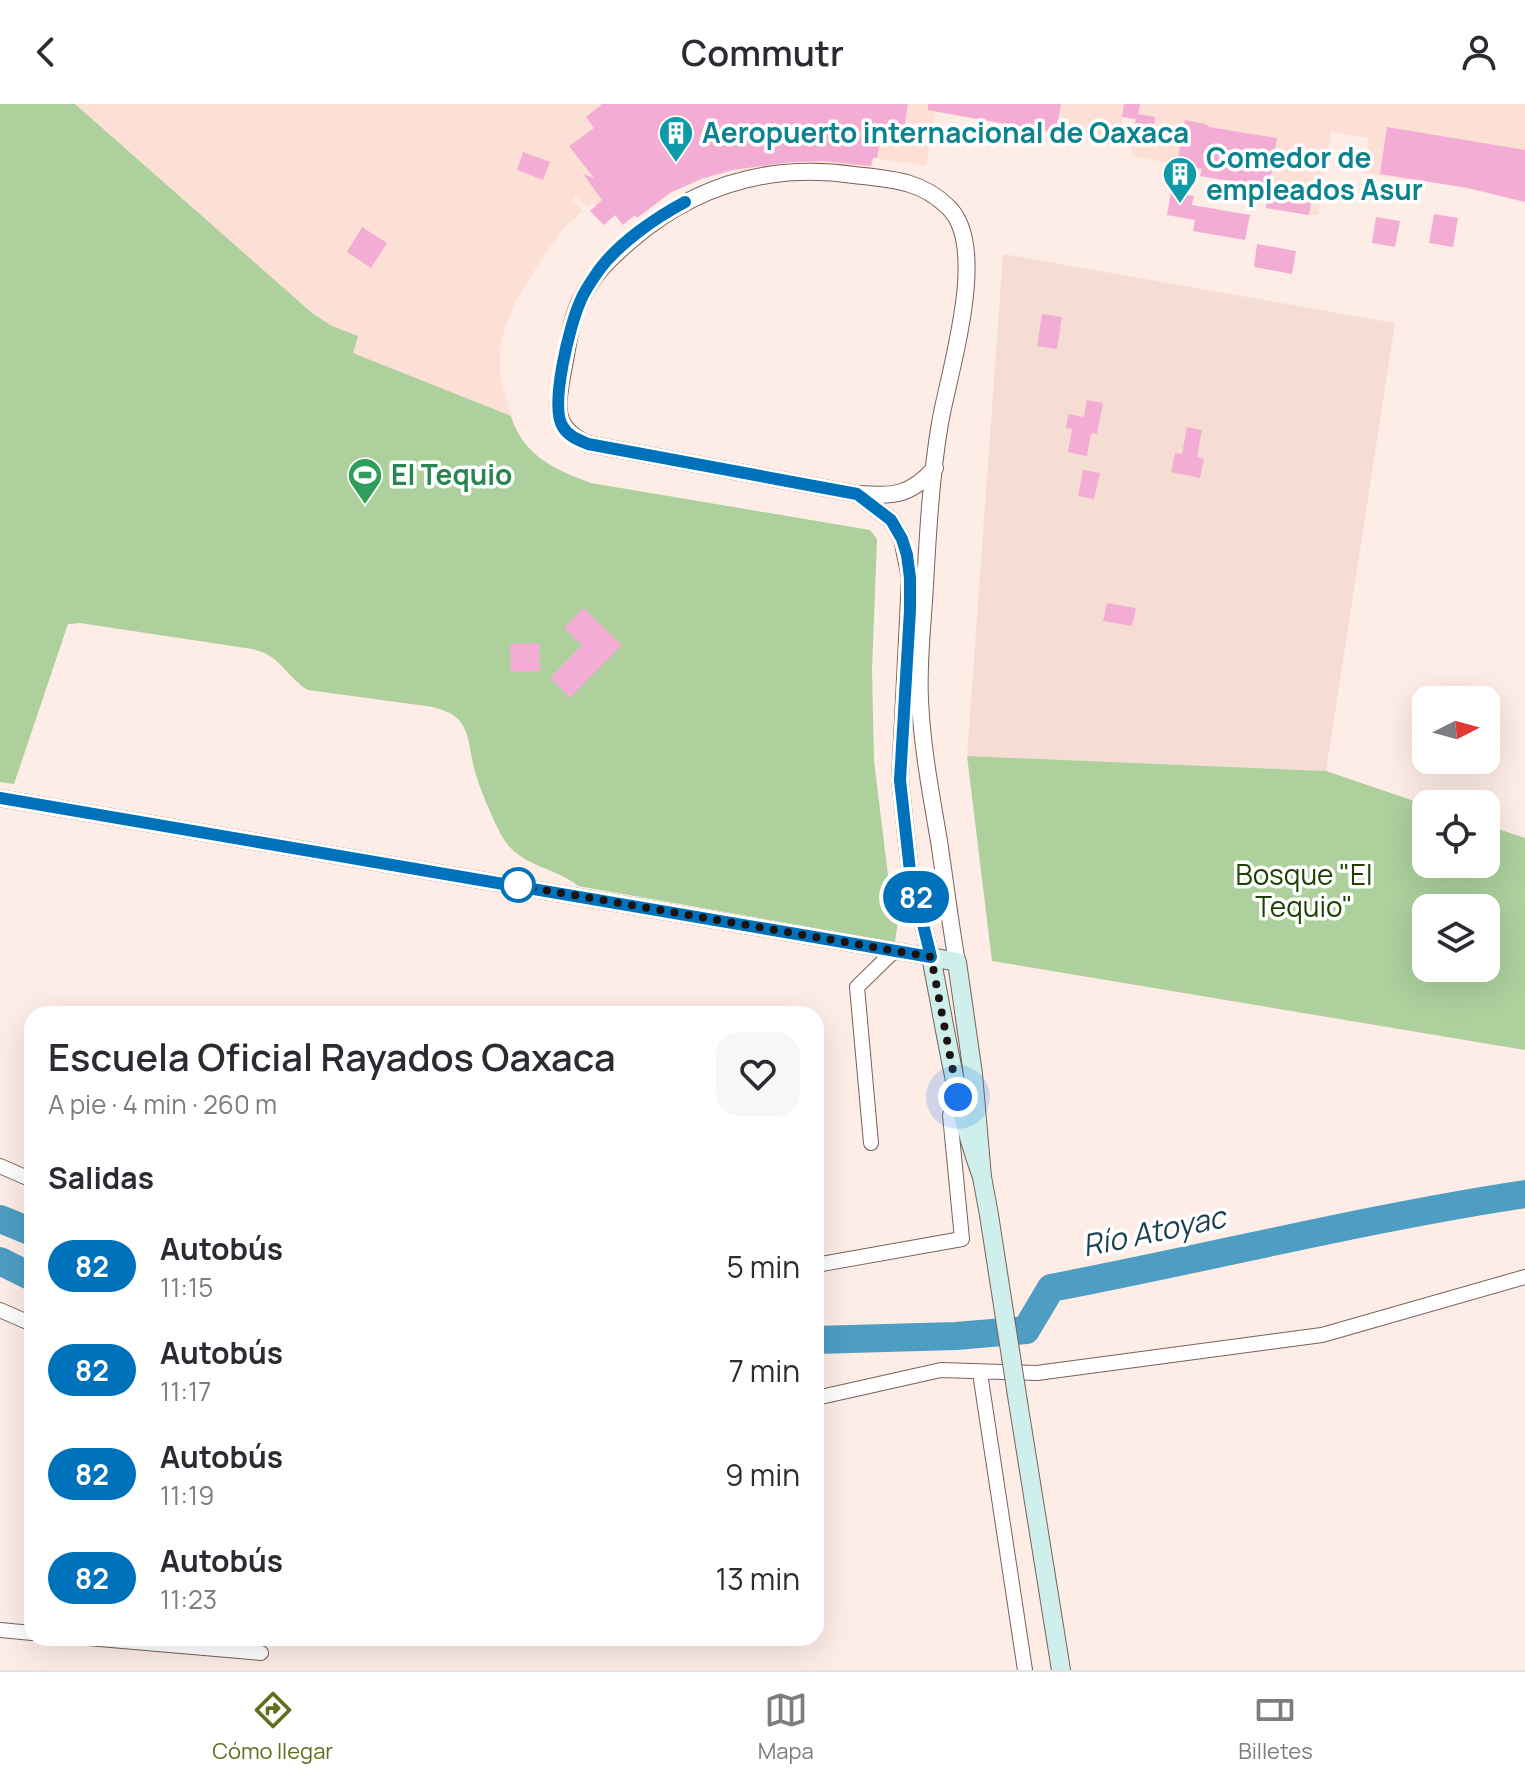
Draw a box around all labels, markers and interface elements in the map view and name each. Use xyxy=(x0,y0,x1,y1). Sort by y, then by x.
text: Commutr xyxy=(681,28,844,77)
icon: back xyxy=(24,30,68,74)
icon: person xyxy=(1457,30,1501,74)
place label: Aeropuerto internacional de Oaxaca xyxy=(702,113,1189,151)
building icon: Aeropuerto internacional de Oaxaca xyxy=(657,114,695,164)
place label: Comedor de empleados Asur xyxy=(1206,138,1423,208)
building icon: Comedor de empleados Asur xyxy=(1161,155,1199,205)
place label: El Tequio xyxy=(391,455,512,493)
sports icon: El Tequio xyxy=(346,456,384,506)
north arrow xyxy=(1412,686,1500,774)
map controls xyxy=(1412,686,1500,982)
button: locate xyxy=(1412,790,1500,878)
park label: Bosque "El Tequio" xyxy=(1236,855,1372,925)
unlabelled marker xyxy=(501,868,535,902)
line badge: 82 xyxy=(880,871,952,923)
text: 82 xyxy=(899,878,933,916)
button: layers xyxy=(1412,894,1500,982)
text: Escuela Oficial Rayados Oaxaca xyxy=(48,1030,616,1082)
button: heart xyxy=(716,1032,800,1116)
your location xyxy=(938,1077,978,1117)
text: A pie · 4 min · 260 m xyxy=(48,1086,277,1122)
text: Salidas xyxy=(48,1157,154,1198)
water label: Río Atoyac xyxy=(1078,1195,1231,1266)
text: Autobús xyxy=(160,1228,283,1269)
text: 5 min xyxy=(726,1246,800,1287)
text: 82 xyxy=(75,1247,109,1285)
text: 11:15 xyxy=(160,1269,213,1305)
text: Autobús xyxy=(160,1332,283,1373)
text: 7 min xyxy=(729,1350,800,1391)
text: 82 xyxy=(75,1351,109,1389)
text: 11:17 xyxy=(160,1373,211,1409)
text: Autobús xyxy=(160,1436,283,1477)
text: 9 min xyxy=(725,1454,800,1495)
text: 82 xyxy=(75,1455,109,1493)
text: 11:19 xyxy=(160,1477,214,1513)
text: Autobús xyxy=(160,1540,283,1581)
text: 13 min xyxy=(715,1558,800,1599)
text: 82 xyxy=(75,1559,109,1597)
text: 11:23 xyxy=(160,1581,217,1617)
tab: Cómo llegar xyxy=(212,1688,333,1766)
tab: Mapa xyxy=(758,1688,814,1766)
tab: Billetes xyxy=(1238,1688,1313,1766)

